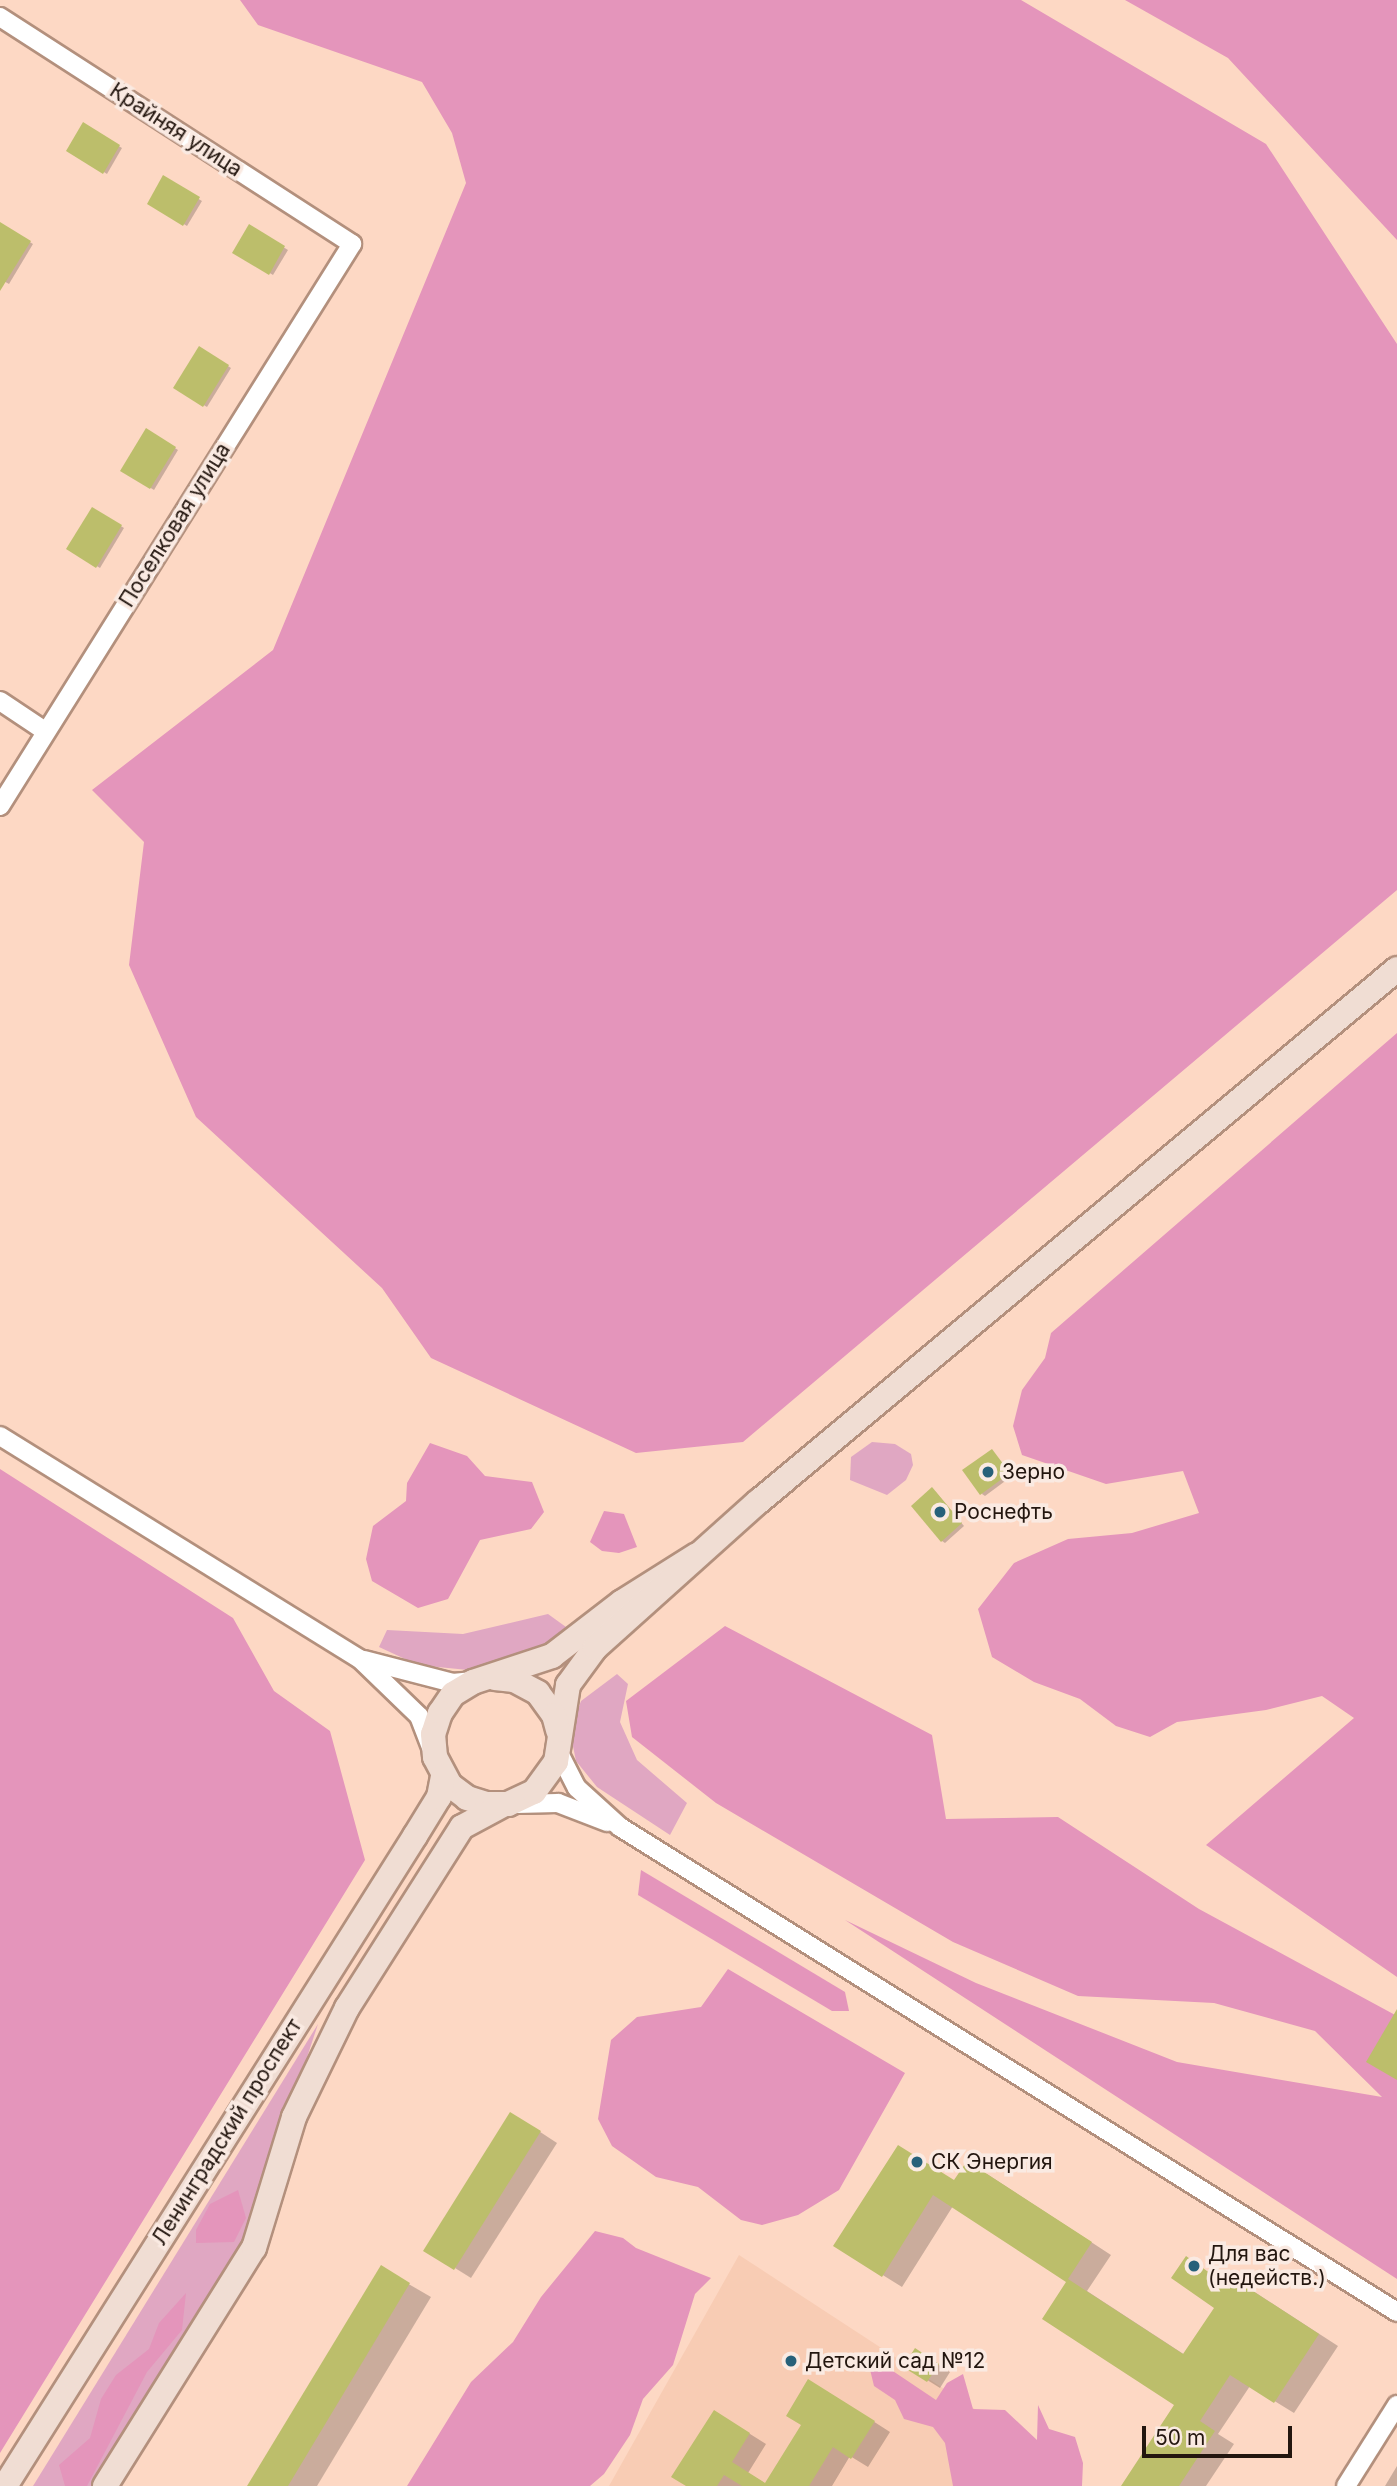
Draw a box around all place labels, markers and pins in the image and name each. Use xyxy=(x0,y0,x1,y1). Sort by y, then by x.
place label: Зерно xyxy=(1002,1459,1065,1485)
marker: Зерно xyxy=(980,1464,996,1480)
place label: Роснефть xyxy=(954,1499,1053,1525)
marker: Роснефть xyxy=(932,1504,948,1520)
place label: СК Энергия xyxy=(931,2149,1053,2175)
marker: СК Энергия xyxy=(909,2154,925,2170)
place label: Для вас (недейств.) xyxy=(1208,2241,1326,2291)
marker: Для вас (недейств.) xyxy=(1186,2258,1202,2274)
place label: Детский сад №12 xyxy=(805,2348,985,2374)
marker: Детский сад №12 xyxy=(783,2353,799,2369)

